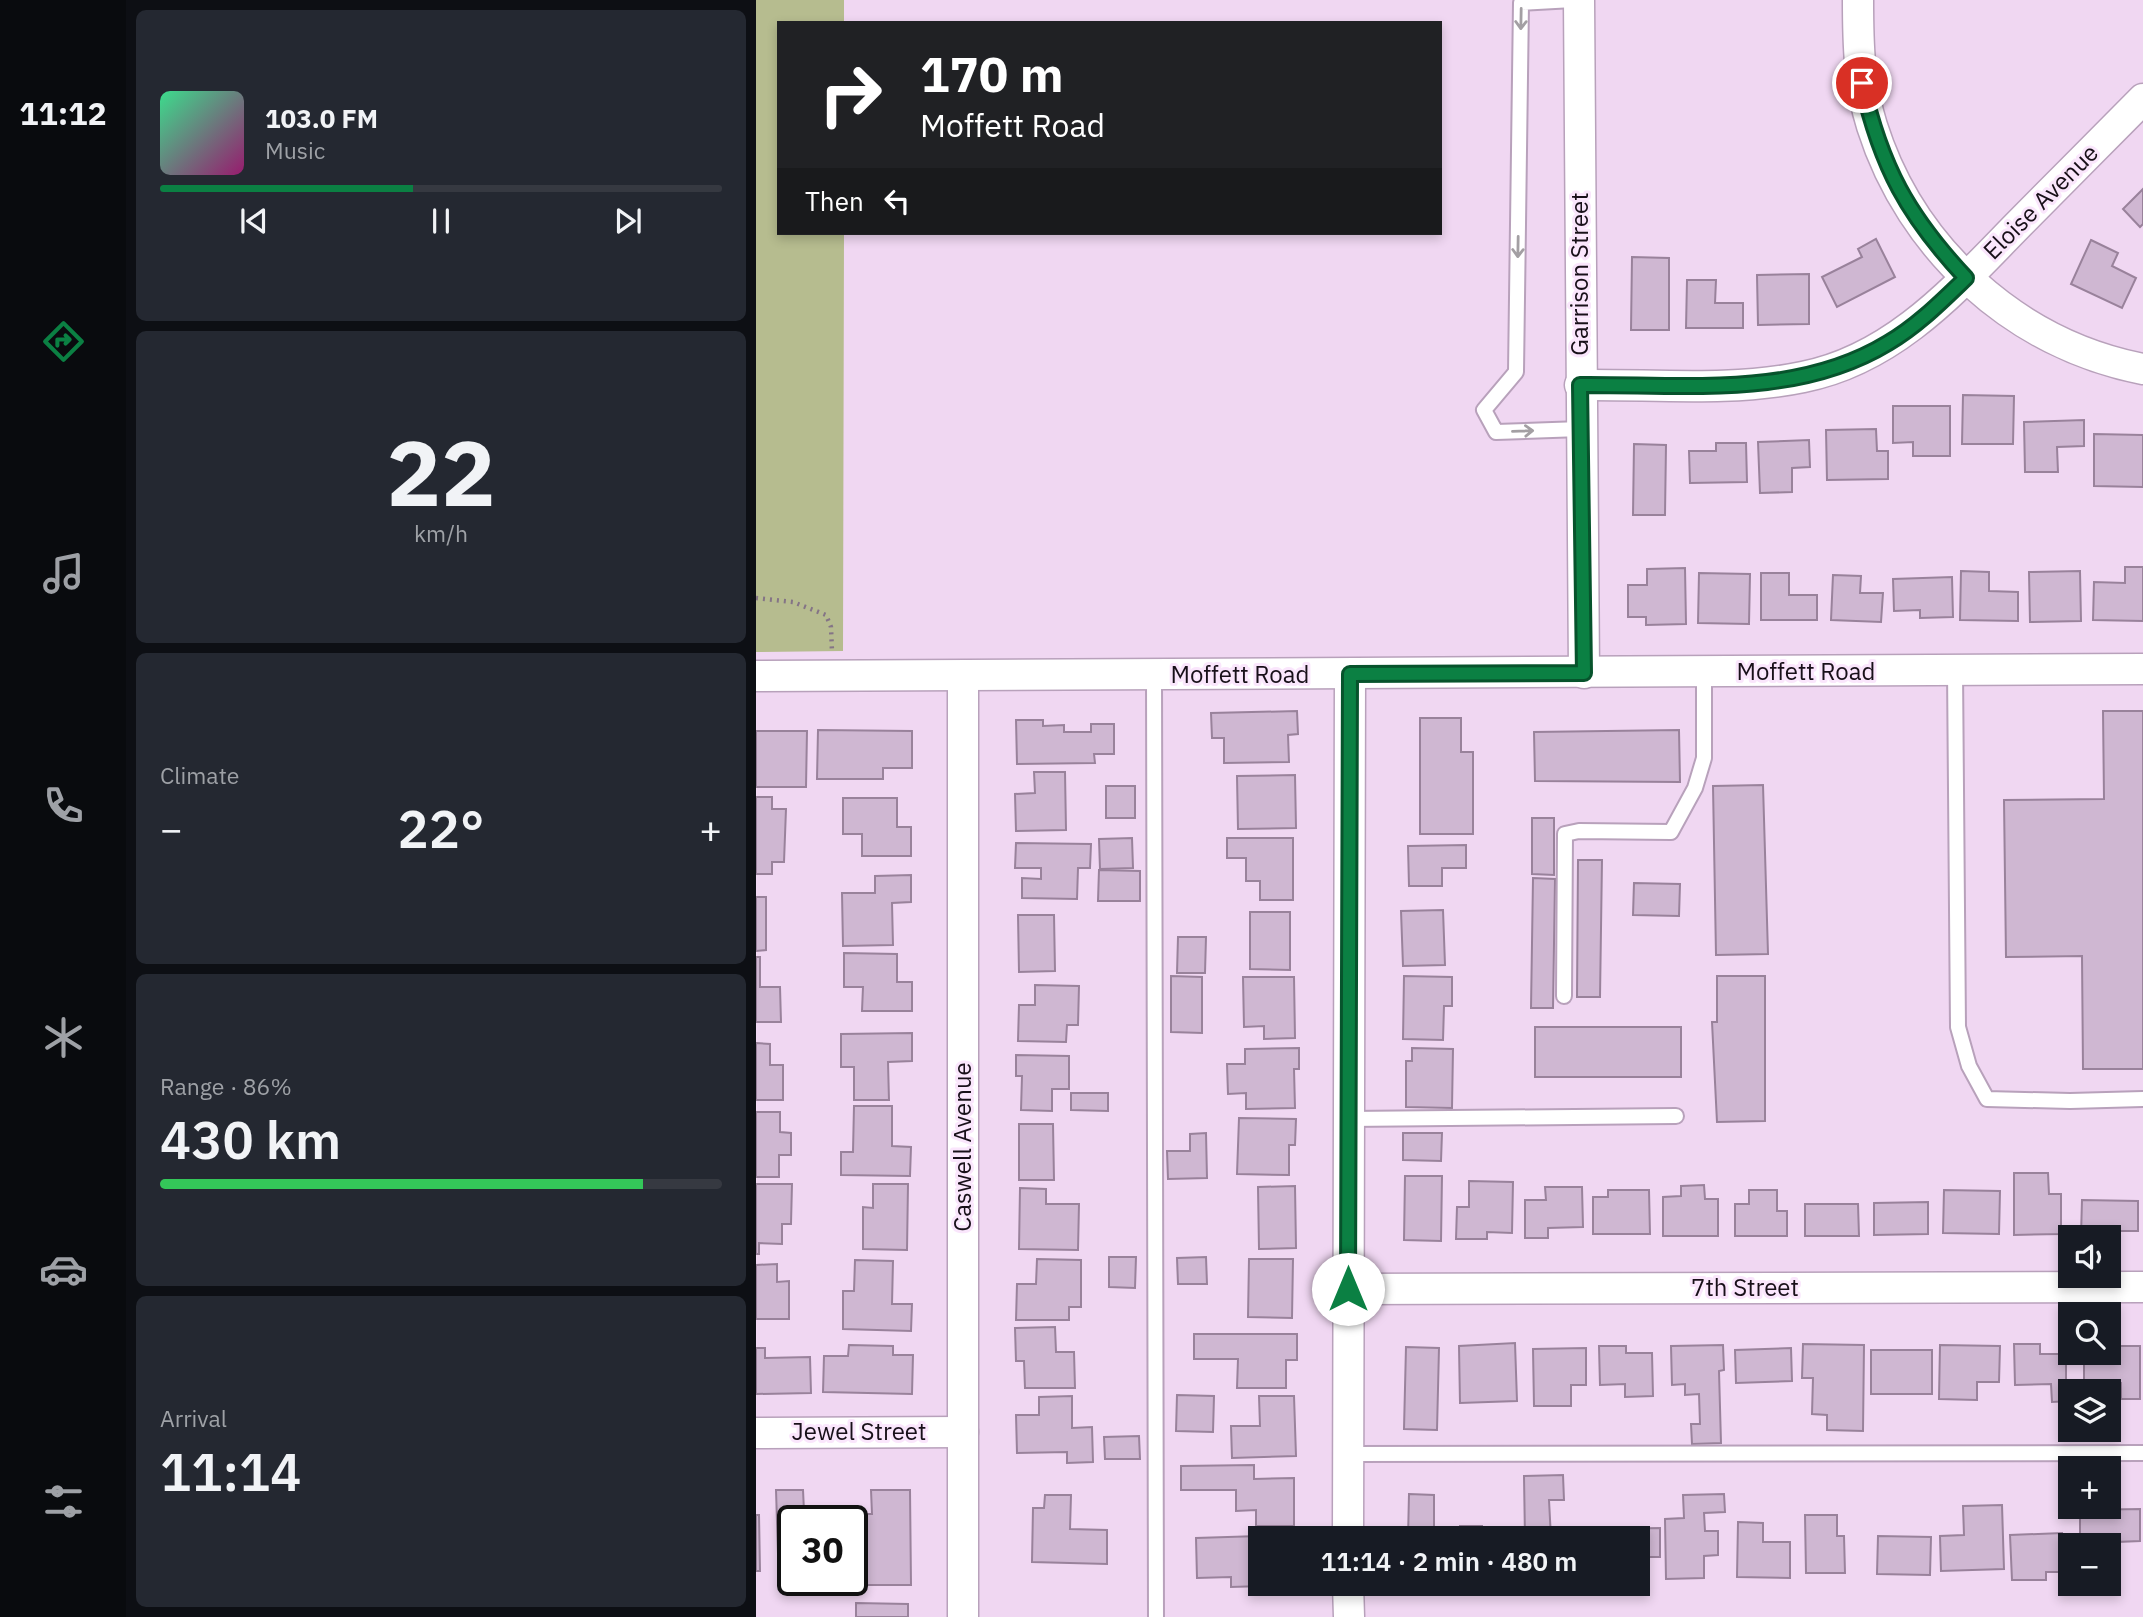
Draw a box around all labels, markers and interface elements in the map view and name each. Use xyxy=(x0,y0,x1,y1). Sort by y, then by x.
one-way arrow xyxy=(1514,8,1528,31)
text: 170 m xyxy=(920,42,1064,105)
icon: right xyxy=(805,49,896,140)
pin xyxy=(1832,53,1892,113)
icon: arrive xyxy=(1843,64,1881,102)
text: 11:12 xyxy=(19,92,107,134)
text: 103.0 FM xyxy=(265,101,378,135)
text: Moffett Road xyxy=(920,104,1105,146)
text: Music xyxy=(265,135,325,165)
street label: Eloise Avenue xyxy=(1976,137,2105,266)
icon: left xyxy=(878,182,916,220)
text: Then xyxy=(805,184,864,218)
street label: Garrison Street xyxy=(1563,192,1595,356)
icon: previous xyxy=(235,202,273,240)
icon: pause xyxy=(422,202,460,240)
icon: next xyxy=(609,202,647,240)
one-way arrow xyxy=(1511,235,1524,258)
icon: directions xyxy=(39,317,88,366)
text: 22 xyxy=(386,413,496,531)
one-way arrow xyxy=(1511,425,1534,438)
text: km/h xyxy=(414,518,468,548)
icon: music xyxy=(39,549,88,598)
street label: Moffett Road xyxy=(1737,655,1875,687)
street label: Moffett Road xyxy=(1171,658,1309,690)
text: Climate xyxy=(160,760,239,790)
icon: phone xyxy=(39,781,88,830)
text: 22° xyxy=(398,795,484,862)
text: − xyxy=(160,804,183,853)
text: + xyxy=(699,804,722,853)
icon: climate xyxy=(39,1013,88,1062)
street label: Caswell Avenue xyxy=(946,1062,978,1232)
text: Range · 86% xyxy=(160,1071,292,1101)
text: 430 km xyxy=(160,1106,341,1173)
map controls xyxy=(2058,1225,2121,1596)
button: sound xyxy=(2058,1225,2121,1288)
icon: car xyxy=(39,1245,88,1294)
position arrow xyxy=(1311,1252,1385,1326)
street label: 7th Street xyxy=(1691,1271,1799,1303)
button: search xyxy=(2058,1302,2121,1365)
button: layers xyxy=(2058,1379,2121,1442)
text: Arrival xyxy=(160,1403,227,1433)
street label: Jewel Street xyxy=(792,1415,926,1447)
text: 11:14 xyxy=(160,1438,301,1505)
button: + xyxy=(2058,1456,2121,1519)
icon: filters xyxy=(39,1477,88,1526)
speed limit sign: 30 xyxy=(777,1505,868,1596)
button: − xyxy=(2058,1533,2121,1596)
text: 11:14 · 2 min · 480 m xyxy=(1321,1544,1577,1578)

